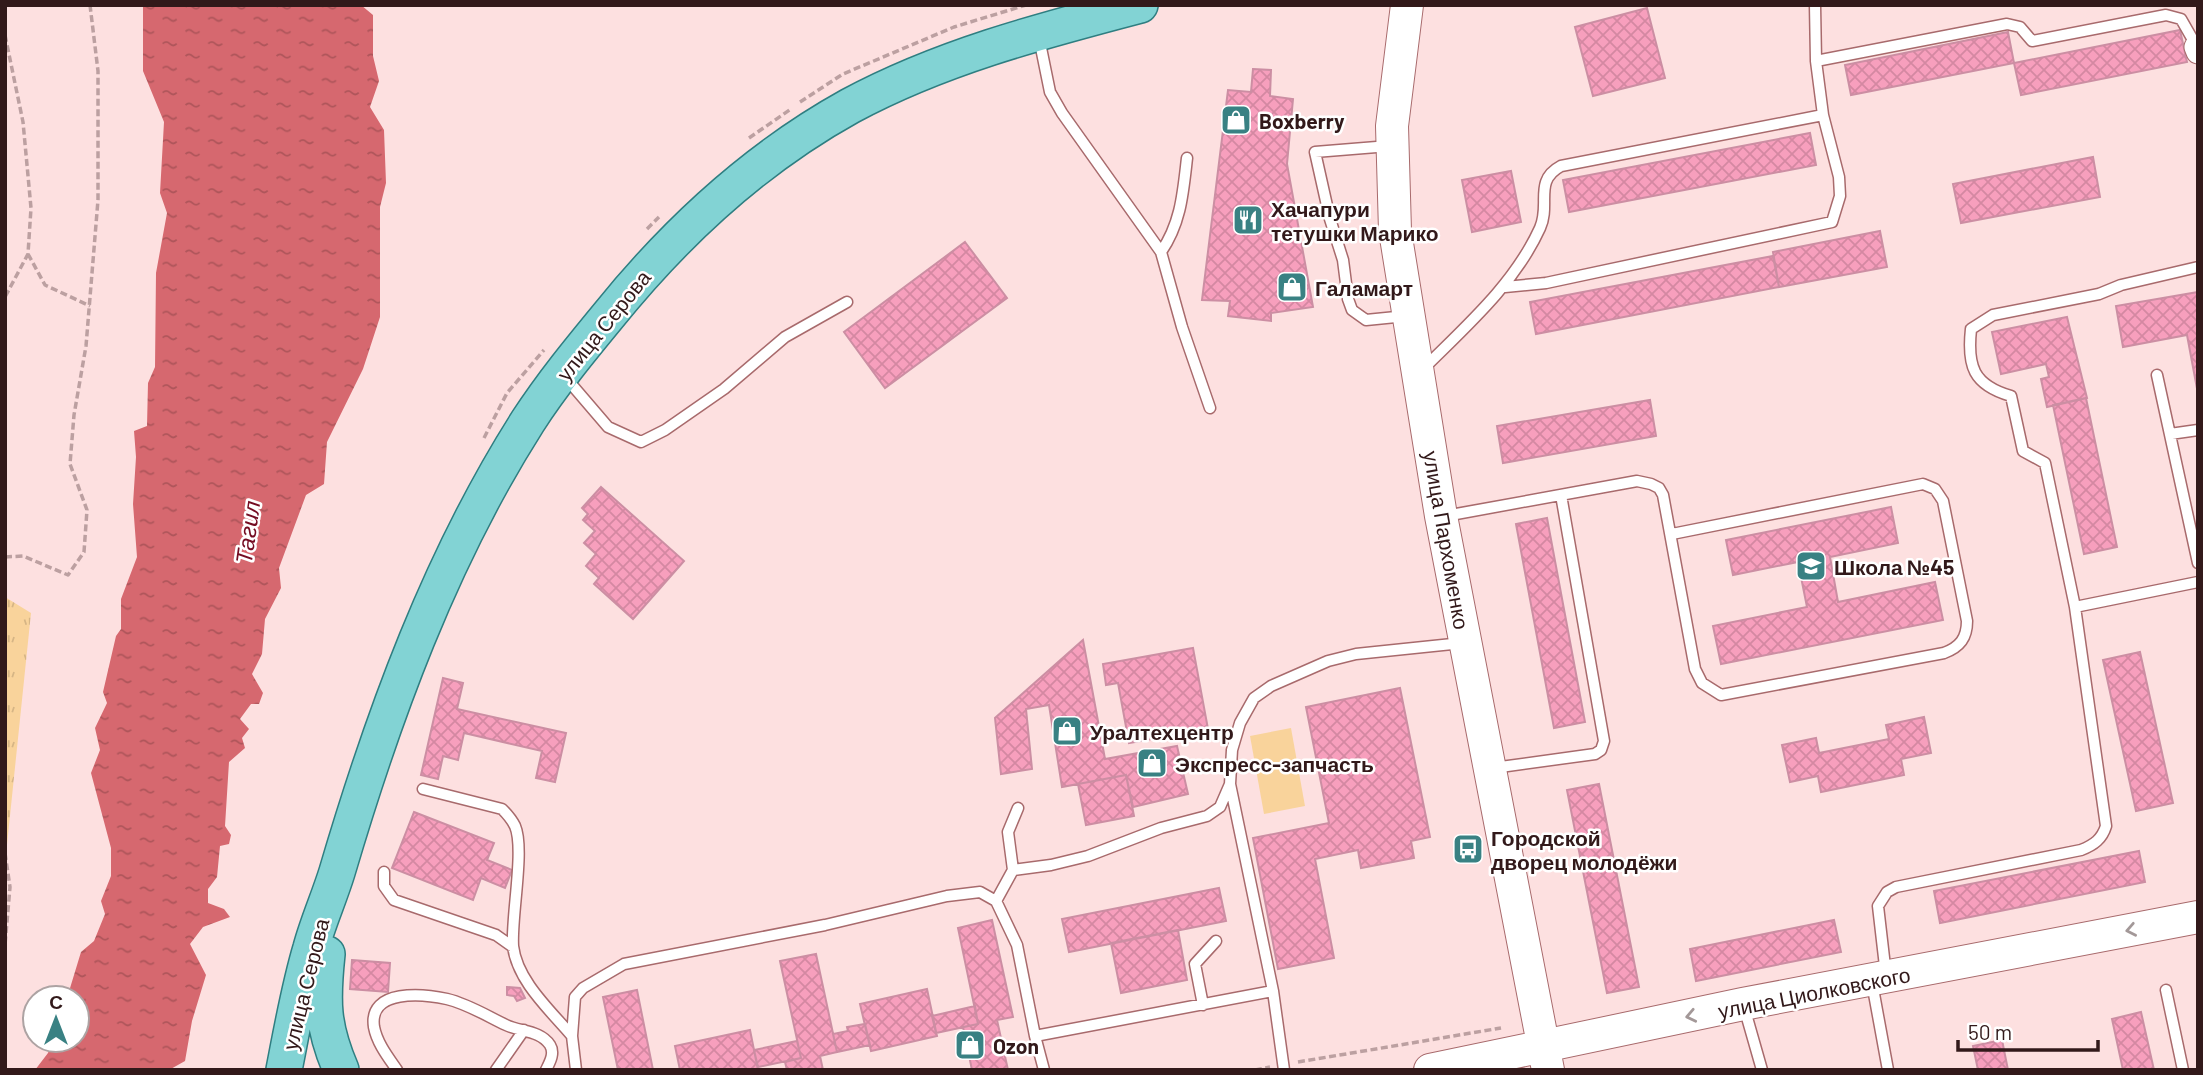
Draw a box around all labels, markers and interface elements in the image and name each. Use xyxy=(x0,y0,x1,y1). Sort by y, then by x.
shop icon: Boxberry xyxy=(1219,103,1253,137)
place label: Boxberry xyxy=(1259,108,1345,133)
place label: Хачапури тетушки Марико xyxy=(1271,196,1439,245)
restaurant icon: Хачапури тетушки Марико xyxy=(1231,203,1265,237)
street label: улица Серова xyxy=(551,265,655,385)
shop icon: Галамарт xyxy=(1275,270,1309,304)
place label: Галамарт xyxy=(1315,275,1413,300)
street label: улица Пархоменко xyxy=(1419,449,1475,631)
water label: Тагил xyxy=(229,499,265,565)
school or university icon: Школа №45 xyxy=(1794,549,1828,583)
place label: Школа №45 xyxy=(1834,554,1954,579)
shop icon: Уралтехцентр xyxy=(1050,714,1084,748)
place label: Уралтехцентр xyxy=(1090,719,1234,744)
shop icon: Экспресс-запчасть xyxy=(1135,746,1169,780)
place label: Экспресс-запчасть xyxy=(1175,751,1374,776)
place label: Городской дворец молодёжи xyxy=(1491,825,1677,874)
bus stop icon: Городской дворец молодёжи xyxy=(1451,832,1485,866)
street label: улица Серова xyxy=(277,915,334,1052)
one-way arrow xyxy=(2125,922,2137,937)
street label: улица Циолковского xyxy=(1716,961,1912,1023)
north arrow xyxy=(21,984,91,1054)
text: С xyxy=(49,990,63,1013)
one-way arrow xyxy=(1685,1007,1697,1022)
scale bar xyxy=(1958,1009,2098,1052)
text: 50 m xyxy=(1968,1019,2012,1044)
shop icon: Ozon xyxy=(953,1028,987,1062)
place label: Ozon xyxy=(993,1033,1039,1058)

